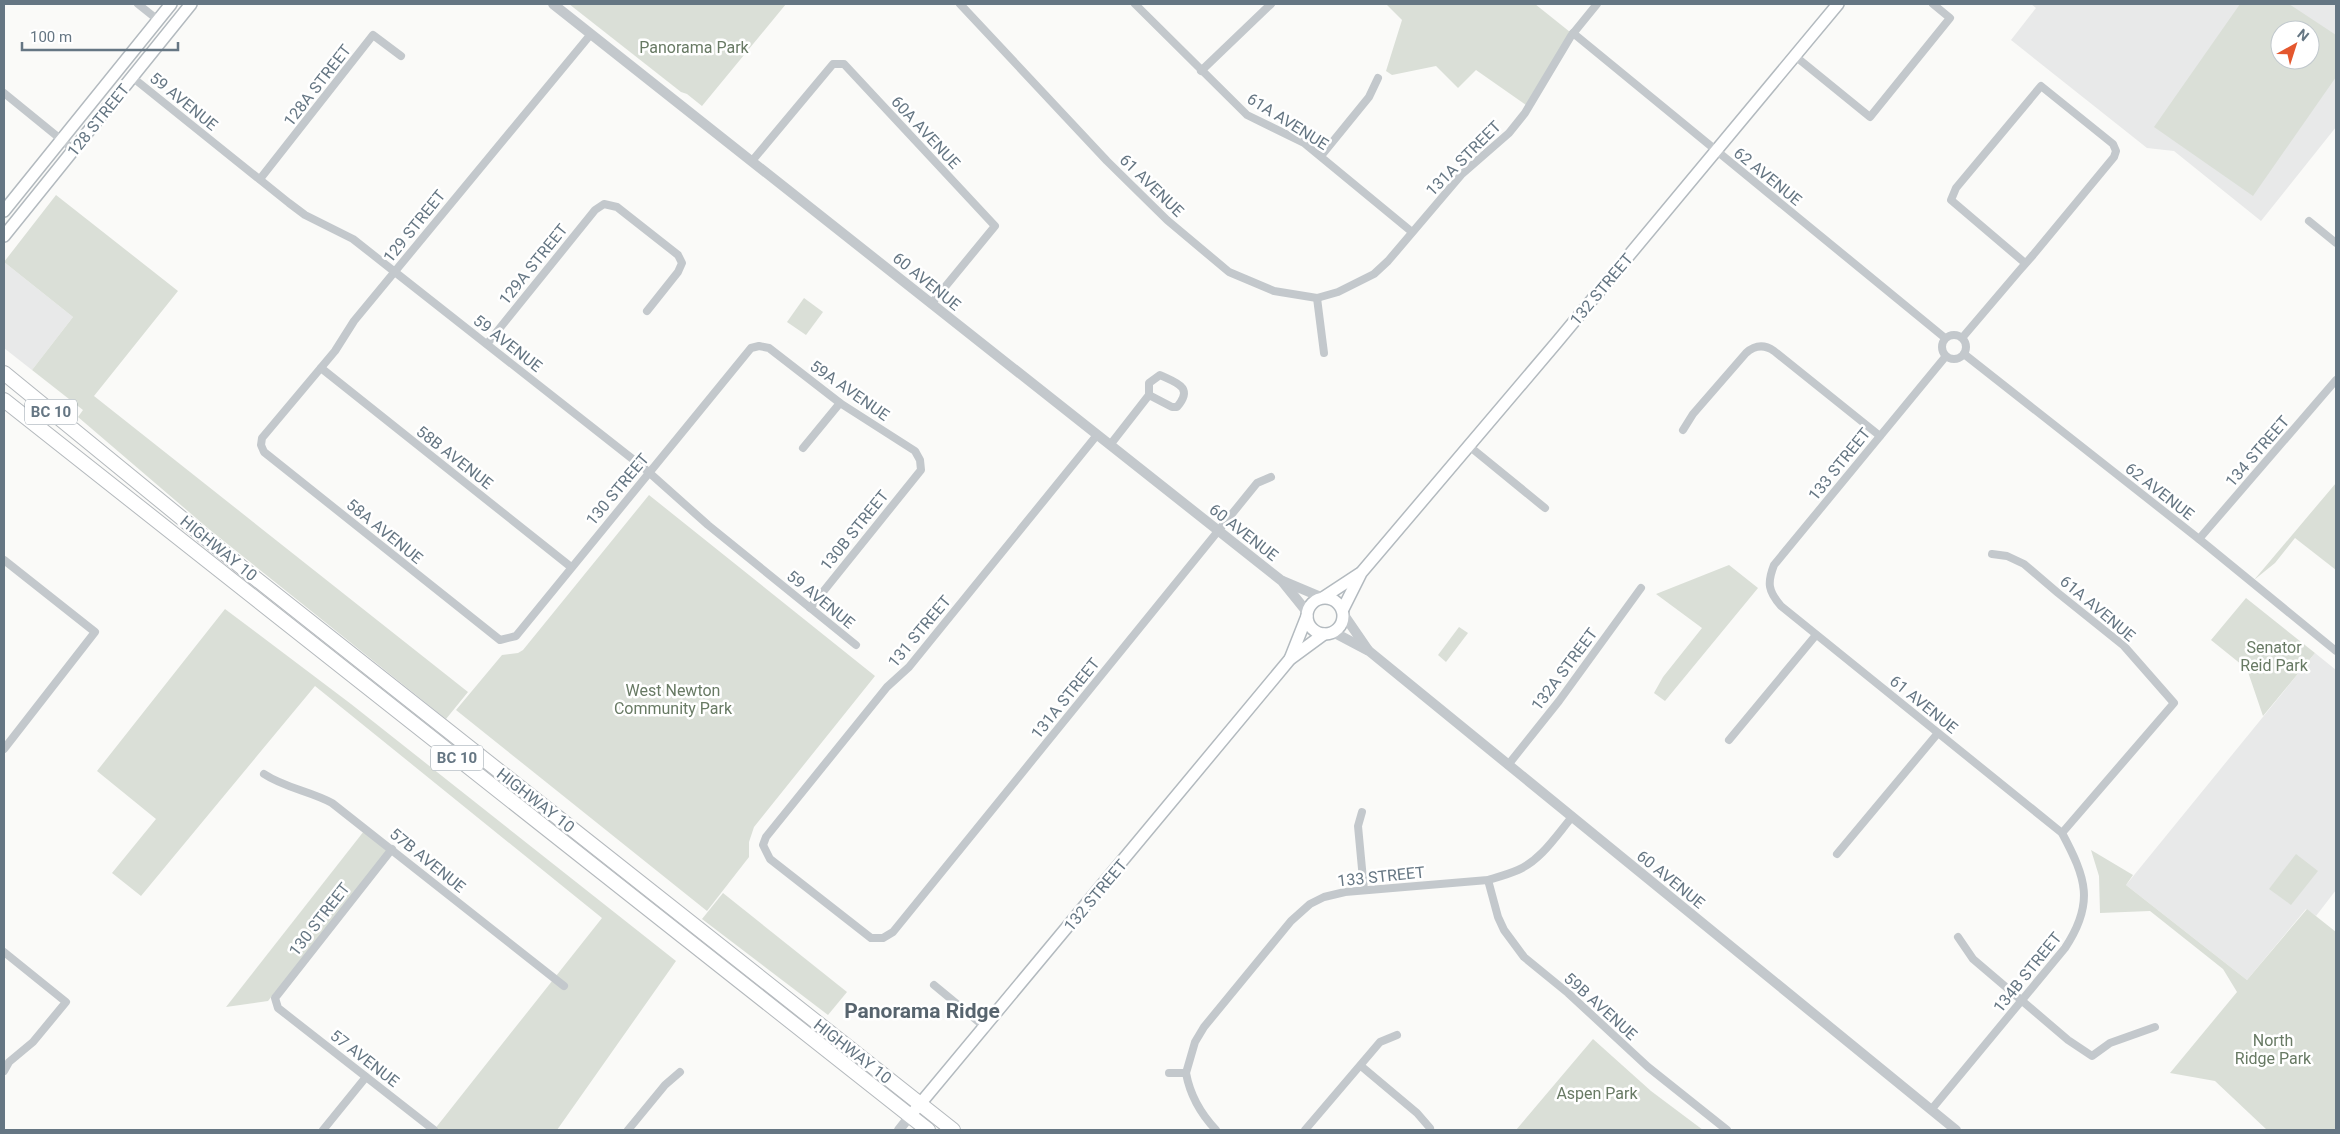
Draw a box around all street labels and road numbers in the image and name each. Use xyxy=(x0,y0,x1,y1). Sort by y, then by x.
street label: 128A STREET xyxy=(280,40,355,130)
street label: 59 AVENUE xyxy=(146,68,221,135)
street label: 128 STREET xyxy=(63,80,134,160)
street label: 61A AVENUE xyxy=(1244,89,1332,154)
street label: 60A AVENUE xyxy=(887,92,964,173)
street label: 131A STREET xyxy=(1422,117,1505,200)
street label: 62 AVENUE xyxy=(1730,143,1805,210)
street label: 61 AVENUE xyxy=(1116,150,1188,221)
street label: 129 STREET xyxy=(379,186,450,266)
street label: 129A STREET xyxy=(495,220,572,308)
street label: 60 AVENUE xyxy=(889,248,964,315)
street label: 132 STREET xyxy=(1566,249,1637,329)
street label: 59 AVENUE xyxy=(470,311,546,376)
street label: 59A AVENUE xyxy=(806,356,893,425)
road number: BC 10 xyxy=(25,400,77,424)
street label: 134 STREET xyxy=(2221,412,2294,491)
street label: 58B AVENUE xyxy=(413,422,497,493)
street label: 133 STREET xyxy=(1804,424,1875,504)
street label: 130 STREET xyxy=(582,449,653,529)
street label: 62 AVENUE xyxy=(2122,459,2198,524)
street label: 130B STREET xyxy=(816,486,893,574)
street label: 58A AVENUE xyxy=(343,495,427,568)
street label: 60 AVENUE xyxy=(1206,500,1282,565)
street label: HIGHWAY 10 xyxy=(176,512,261,585)
street label: 59 AVENUE xyxy=(783,566,858,633)
street label: 61A AVENUE xyxy=(2056,571,2139,645)
street label: 131 STREET xyxy=(884,591,955,671)
street label: 132A STREET xyxy=(1527,624,1602,714)
street label: 131A STREET xyxy=(1027,654,1104,742)
street label: 61 AVENUE xyxy=(1886,671,1961,738)
road number: BC 10 xyxy=(431,746,483,770)
street label: HIGHWAY 10 xyxy=(493,764,578,837)
street label: 57B AVENUE xyxy=(386,824,469,897)
street label: 60 AVENUE xyxy=(1633,846,1708,913)
street label: 132 STREET xyxy=(1060,855,1131,935)
street label: 133 STREET xyxy=(1336,862,1426,891)
street label: 130 STREET xyxy=(285,879,354,960)
street label: 134B STREET xyxy=(1989,928,2066,1016)
street label: 59B AVENUE xyxy=(1560,969,1641,1044)
street label: HIGHWAY 10 xyxy=(810,1015,895,1088)
street label: 57 AVENUE xyxy=(327,1026,403,1091)

